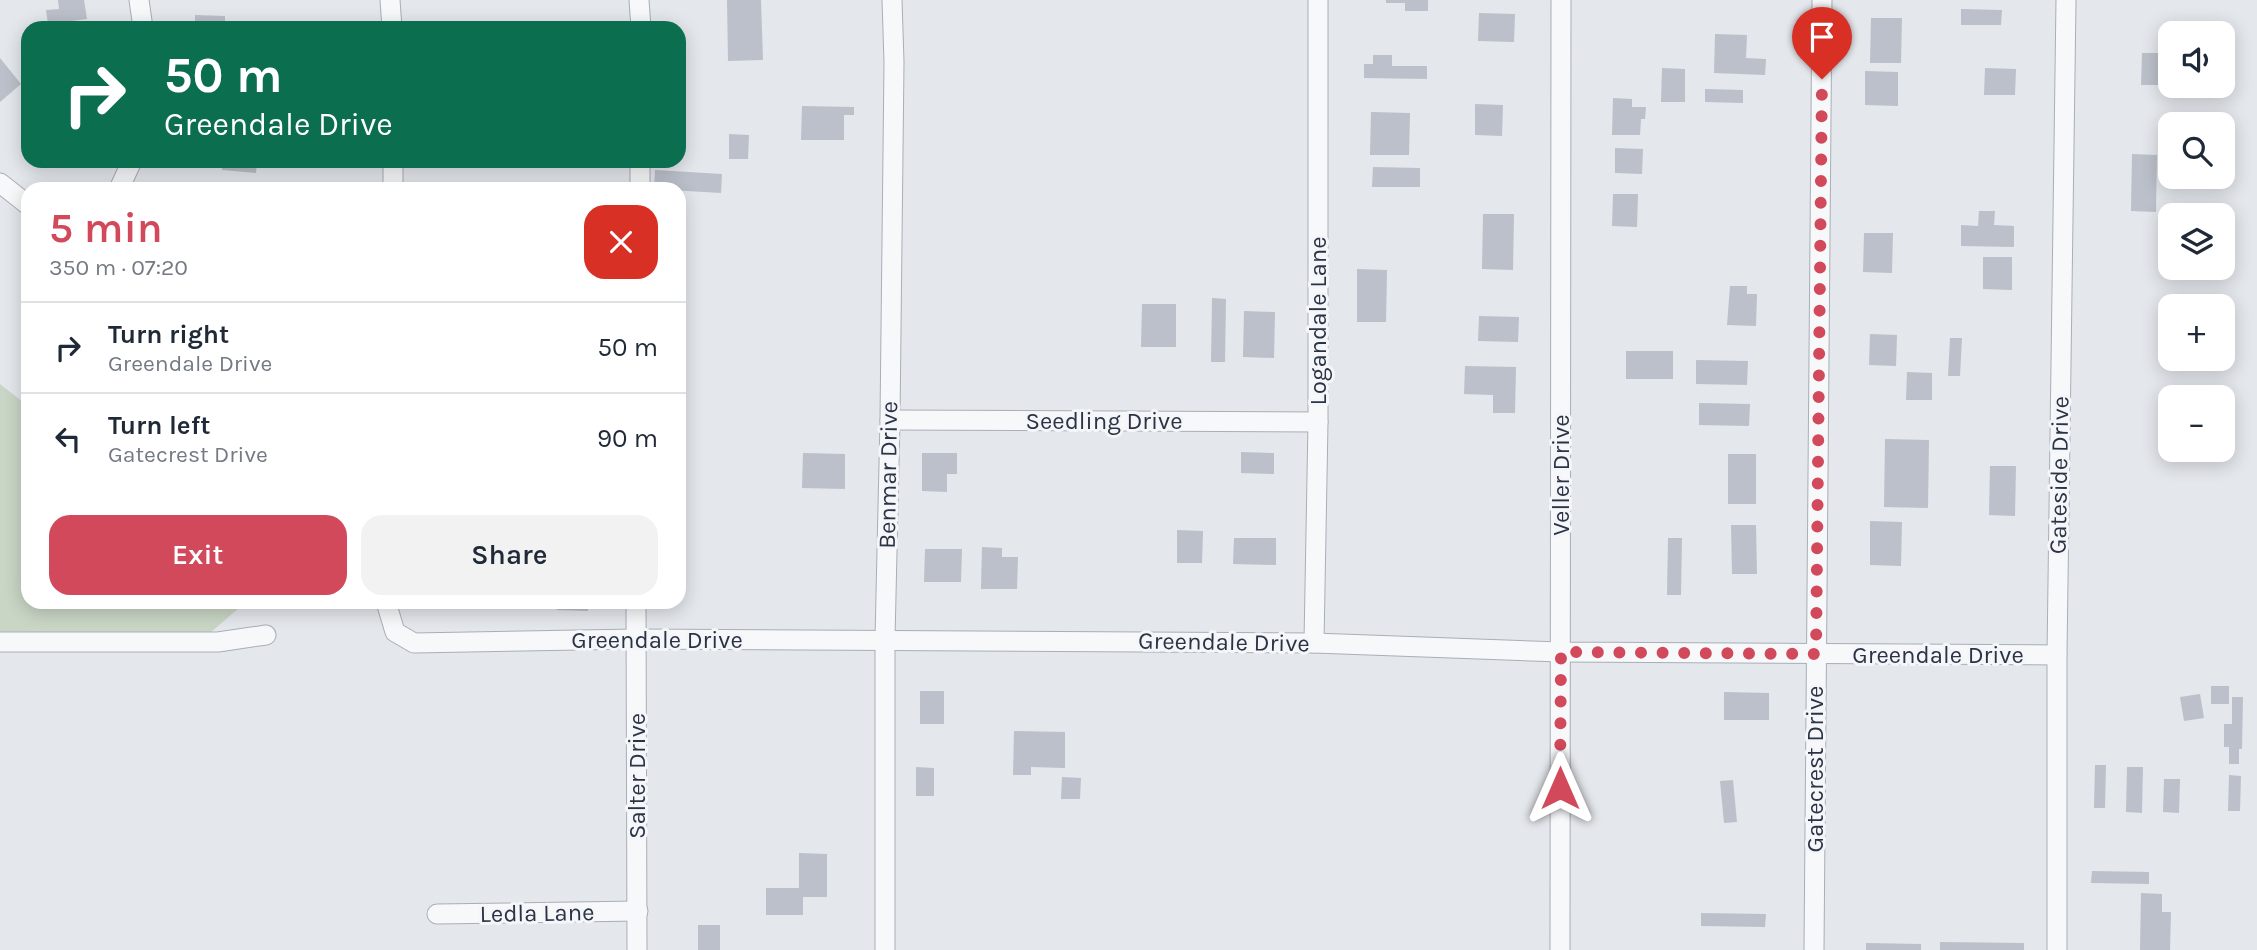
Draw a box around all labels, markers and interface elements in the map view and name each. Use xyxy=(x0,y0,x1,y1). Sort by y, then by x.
pin xyxy=(1792,7,1852,79)
icon: arrive xyxy=(1803,18,1841,56)
map controls xyxy=(2158,21,2235,462)
button: sound xyxy=(2158,21,2235,98)
text: 50 m xyxy=(164,47,282,104)
icon: right xyxy=(49,49,140,140)
text: Greendale Drive xyxy=(164,106,393,143)
button: search xyxy=(2158,112,2235,189)
text: 5 min xyxy=(49,203,163,253)
button: layers xyxy=(2158,203,2235,280)
button: close xyxy=(584,205,658,279)
street label: Logandale Lane xyxy=(1304,237,1332,406)
text: 350 m · 07:20 xyxy=(49,254,188,281)
button: + xyxy=(2158,294,2235,371)
text: Turn right xyxy=(108,319,229,350)
icon: right xyxy=(49,329,87,367)
text: 50 m xyxy=(597,332,658,363)
text: Greendale Drive xyxy=(108,350,272,377)
button: − xyxy=(2158,385,2235,462)
street label: Gateside Drive xyxy=(2044,396,2074,554)
street label: Benmar Drive xyxy=(873,401,903,549)
street label: Seedling Drive xyxy=(1025,407,1183,435)
text: Turn left xyxy=(108,410,210,441)
street label: Veller Drive xyxy=(1547,414,1575,536)
icon: left xyxy=(49,420,87,458)
text: 90 m xyxy=(597,423,658,454)
text: Gatecrest Drive xyxy=(108,441,268,468)
button: Exit xyxy=(49,515,347,595)
button: Share xyxy=(361,515,658,595)
street label: Greendale Drive xyxy=(571,626,743,654)
street label: Greendale Drive xyxy=(1138,627,1310,657)
street label: Greendale Drive xyxy=(1852,641,2024,669)
street label: Gatecrest Drive xyxy=(1801,686,1829,852)
street label: Salter Drive xyxy=(623,713,651,839)
position arrow xyxy=(1523,751,1597,825)
street label: Ledla Lane xyxy=(479,898,595,928)

